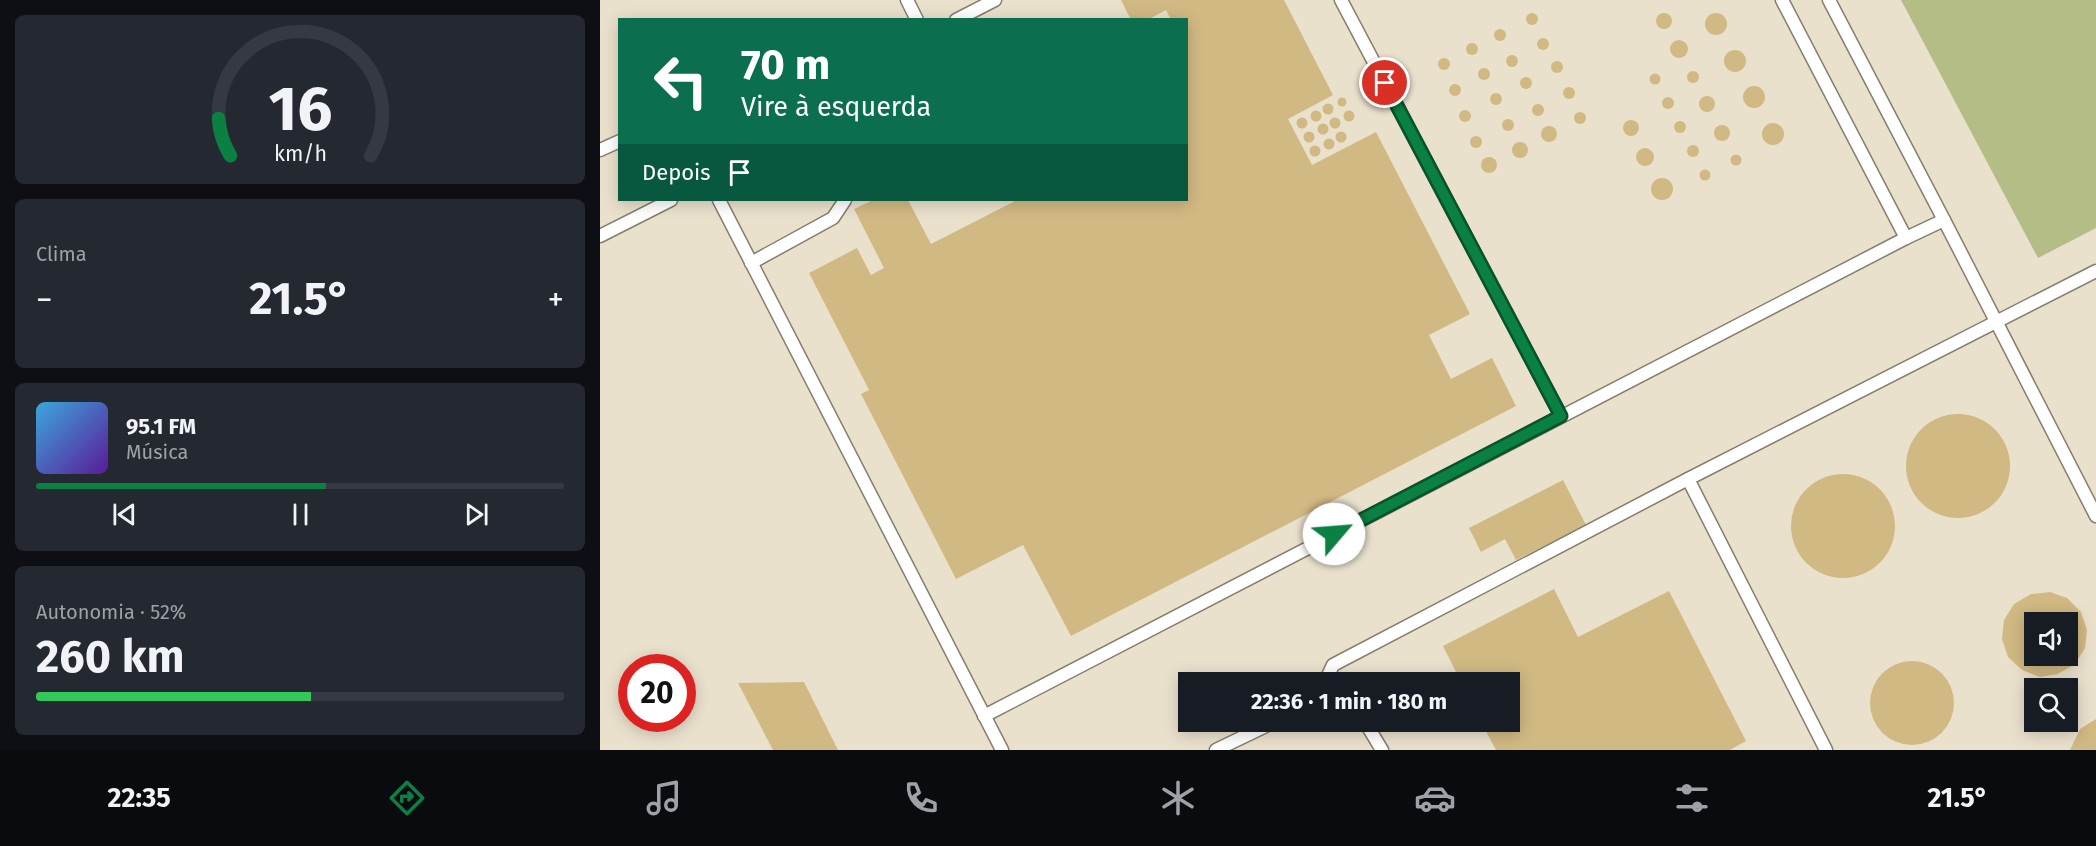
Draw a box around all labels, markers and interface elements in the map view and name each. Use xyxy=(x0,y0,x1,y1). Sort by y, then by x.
text: 70 m xyxy=(741,40,830,90)
icon: left xyxy=(642,42,720,120)
pin xyxy=(1359,57,1410,108)
icon: arrive xyxy=(1368,66,1401,99)
text: 16 xyxy=(268,73,332,148)
text: Vire à esquerda xyxy=(741,91,931,123)
text: km/h xyxy=(273,142,327,168)
icon: arrive xyxy=(723,156,756,189)
text: Depois xyxy=(642,159,711,186)
text: Clima xyxy=(36,242,87,266)
text: 21.5° xyxy=(249,272,351,326)
text: − xyxy=(36,280,53,320)
text: + xyxy=(548,280,564,320)
text: 95.1 FM xyxy=(126,413,196,440)
text: Música xyxy=(126,440,188,464)
icon: previous xyxy=(108,498,141,531)
icon: pause xyxy=(284,498,317,531)
icon: next xyxy=(460,498,493,531)
position arrow xyxy=(1302,502,1366,566)
text: Autonomia · 52% xyxy=(36,600,186,624)
map controls xyxy=(2024,612,2078,732)
button: sound xyxy=(2024,612,2078,666)
text: 260 km xyxy=(36,630,185,684)
speed limit sign: 20 xyxy=(618,654,696,732)
button: search xyxy=(2024,678,2078,732)
text: 22:36 · 1 min · 180 m xyxy=(1251,688,1447,715)
icon: directions xyxy=(386,777,428,819)
icon: music xyxy=(643,777,685,819)
icon: phone xyxy=(900,777,942,819)
icon: climate xyxy=(1157,777,1199,819)
icon: car xyxy=(1414,777,1456,819)
icon: filters xyxy=(1671,777,1713,819)
text: 22:35 xyxy=(107,782,171,814)
text: 21.5° xyxy=(1927,782,1988,814)

